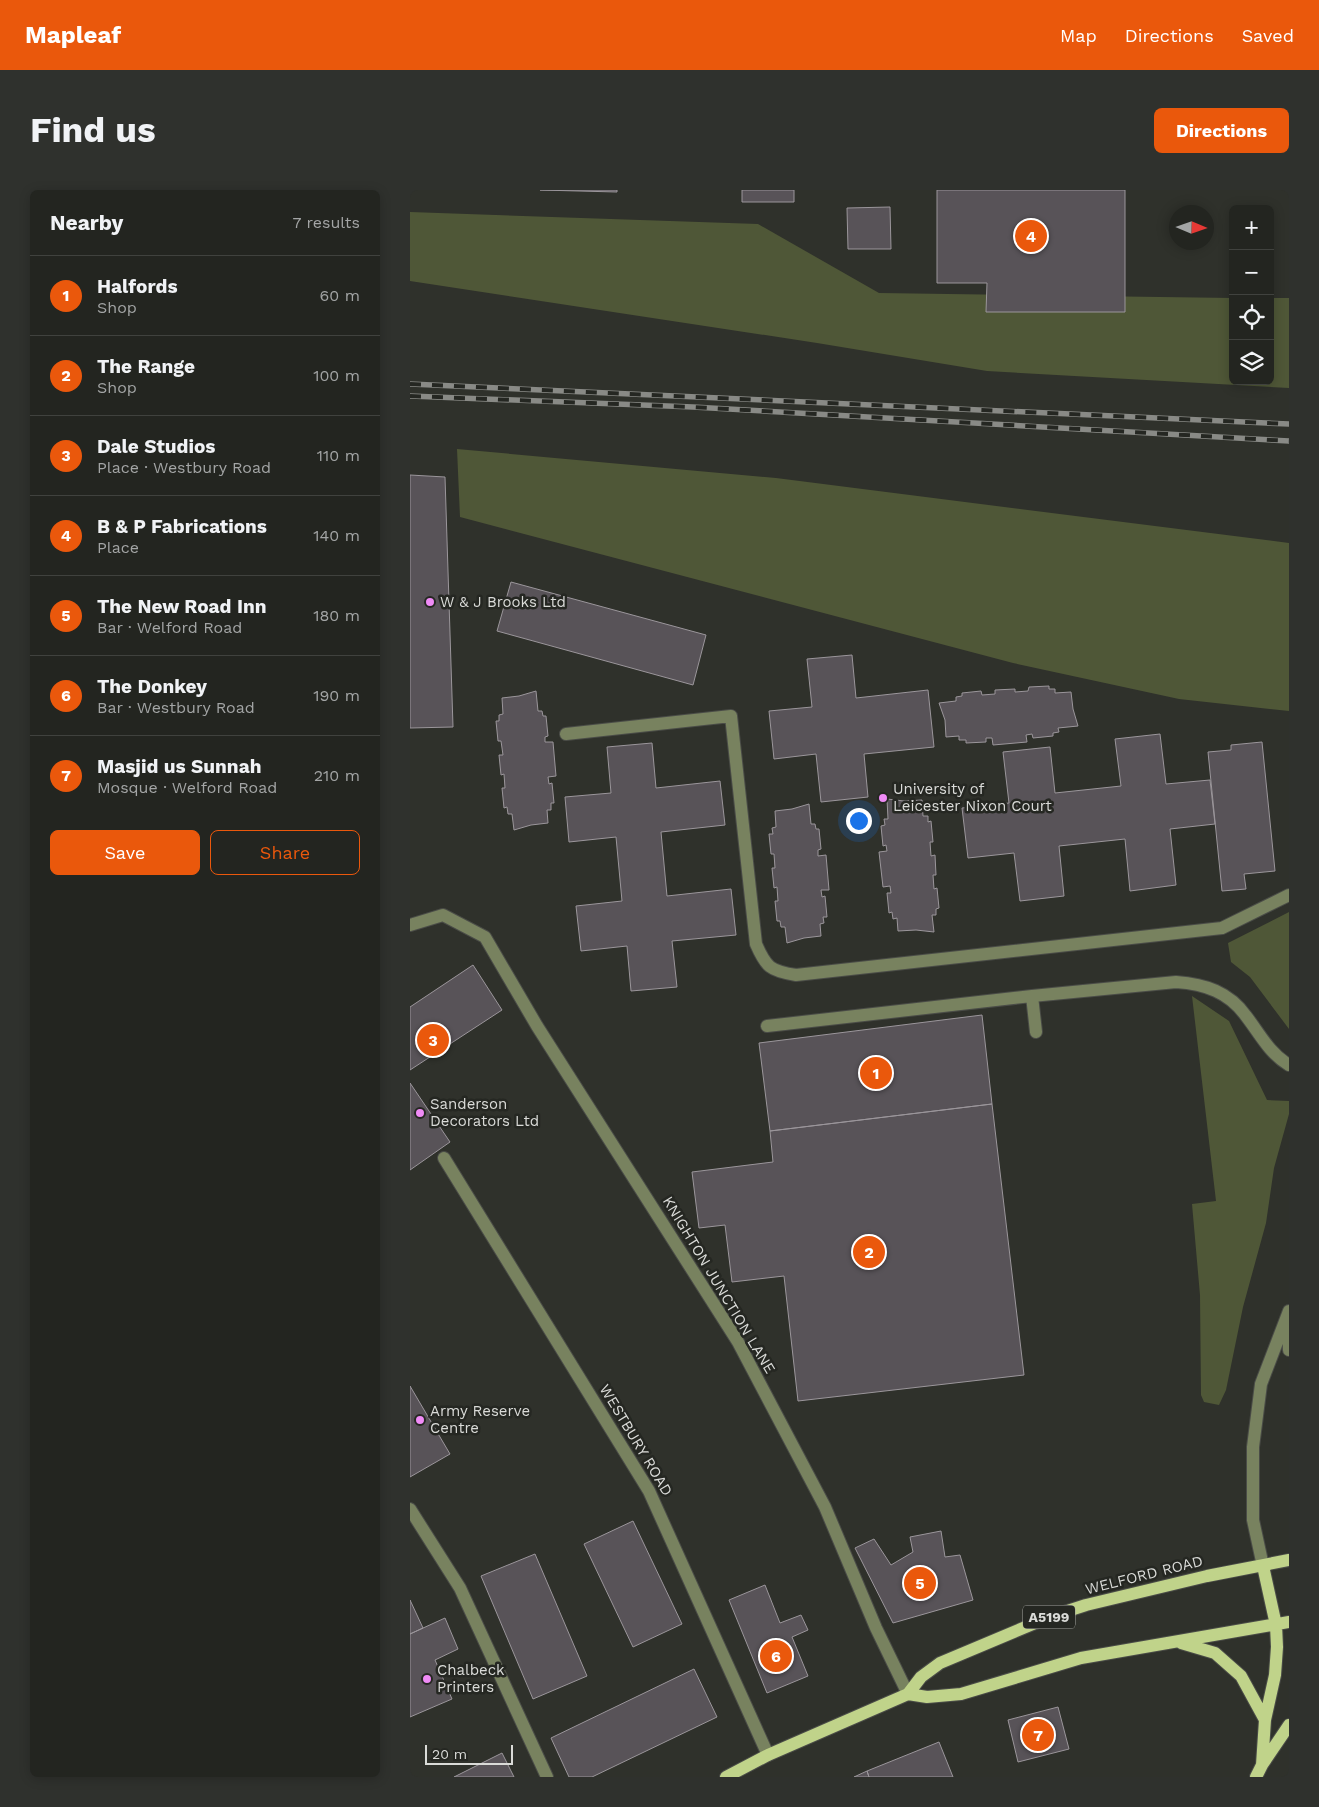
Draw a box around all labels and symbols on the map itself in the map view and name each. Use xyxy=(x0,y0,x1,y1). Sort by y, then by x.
north arrow xyxy=(1169,205,1214,250)
pin: 4 xyxy=(1015,217,1047,255)
place label: W & J Brooks Ltd xyxy=(440,593,566,611)
marker: W & J Brooks Ltd xyxy=(424,596,436,608)
place label: University of Leicester Nixon Court xyxy=(893,780,1052,815)
marker: University of Leicester Nixon Court xyxy=(877,792,889,804)
your location xyxy=(846,808,872,834)
pin: 3 xyxy=(417,1021,449,1059)
pin: 1 xyxy=(860,1054,892,1092)
place label: Sanderson Decorators Ltd xyxy=(430,1095,539,1130)
marker: Sanderson Decorators Ltd xyxy=(414,1107,426,1119)
street label: KNIGHTON JUNCTION LANE xyxy=(659,1193,779,1377)
pin: 2 xyxy=(853,1233,885,1271)
street label: WESTBURY ROAD xyxy=(596,1381,676,1499)
place label: Army Reserve Centre xyxy=(430,1402,530,1437)
marker: Army Reserve Centre xyxy=(414,1414,426,1426)
street label: WELFORD ROAD xyxy=(1083,1552,1205,1598)
pin: 5 xyxy=(904,1564,936,1602)
road number: A5199 xyxy=(1023,1605,1075,1628)
pin: 6 xyxy=(760,1637,792,1675)
place label: Chalbeck Printers xyxy=(437,1661,505,1696)
marker: Chalbeck Printers xyxy=(421,1673,433,1685)
pin: 7 xyxy=(1022,1716,1054,1754)
scale bar xyxy=(425,1742,512,1765)

